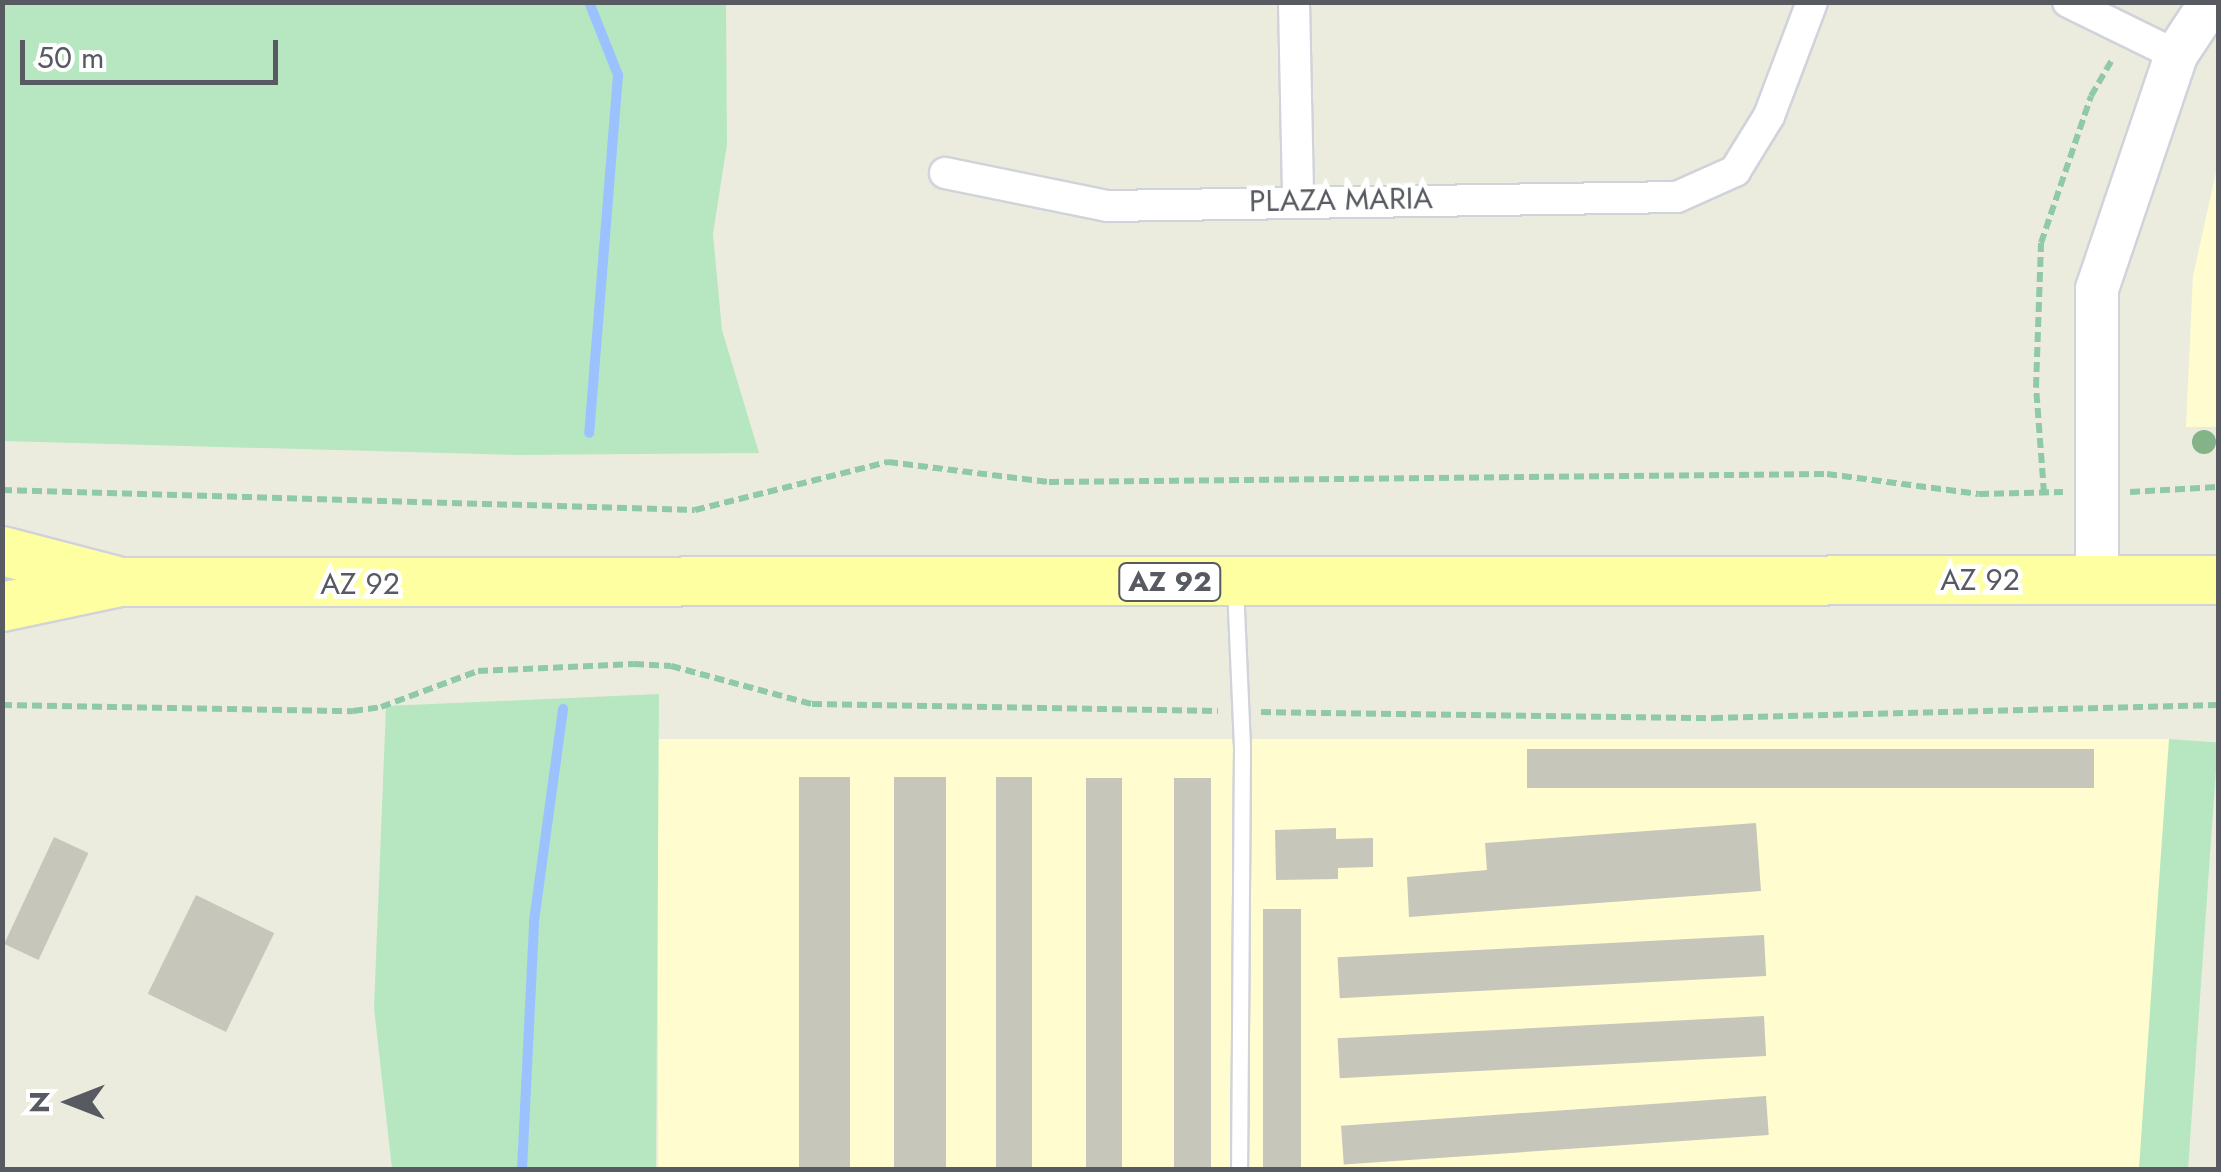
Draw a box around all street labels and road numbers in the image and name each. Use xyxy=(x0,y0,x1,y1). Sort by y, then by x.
street label: PLAZA MARIA xyxy=(1249,180,1433,220)
road number: AZ 92 xyxy=(1118,559,1222,605)
street label: AZ 92 xyxy=(1940,562,2020,598)
street label: AZ 92 xyxy=(320,566,400,602)

